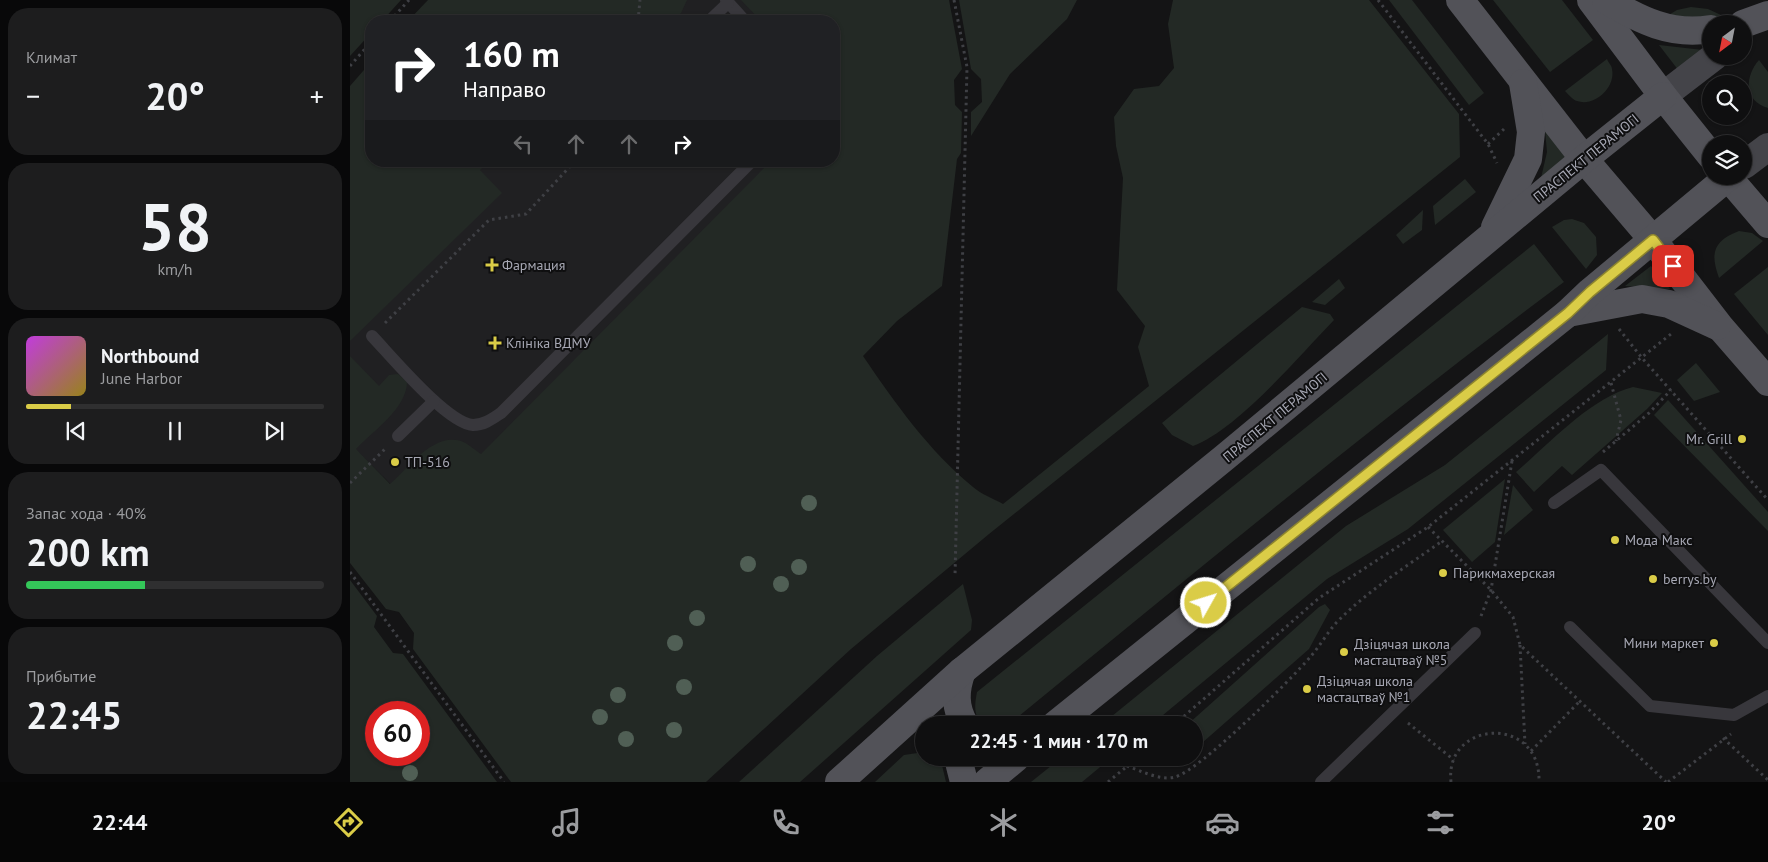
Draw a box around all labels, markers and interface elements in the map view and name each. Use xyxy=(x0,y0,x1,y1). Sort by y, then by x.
north arrow xyxy=(1702,15,1752,65)
map controls xyxy=(1702,15,1752,185)
text: 160 m xyxy=(463,31,560,77)
icon: right xyxy=(380,35,445,100)
text: Климат xyxy=(26,47,77,67)
text: 20° xyxy=(145,71,205,120)
text: Направо xyxy=(463,75,546,103)
button: search xyxy=(1702,75,1752,125)
text: − xyxy=(26,77,40,114)
text: + xyxy=(310,77,324,114)
street label: ПРАСПЕКТ ПЕРАМОГІ xyxy=(1529,110,1643,206)
icon: left xyxy=(509,130,537,158)
icon: ahead xyxy=(562,130,590,158)
icon: ahead xyxy=(615,130,643,158)
icon: right xyxy=(668,130,696,158)
button: layers xyxy=(1702,135,1752,185)
text: 58 xyxy=(138,184,212,268)
pin xyxy=(1652,245,1694,287)
icon: arrive xyxy=(1659,252,1687,280)
place label: Фармация xyxy=(502,256,565,274)
text: km/h xyxy=(157,259,193,279)
marker: Фармация xyxy=(486,259,498,271)
place label: Клініка ВДМУ xyxy=(506,334,591,352)
marker: Клініка ВДМУ xyxy=(488,336,502,350)
text: Northbound xyxy=(101,344,199,368)
text: June Harbor xyxy=(101,368,182,388)
street label: ПРАСПЕКТ ПЕРАМОГІ xyxy=(1219,368,1331,466)
icon: previous xyxy=(62,417,90,445)
icon: pause xyxy=(161,417,189,445)
icon: next xyxy=(260,417,288,445)
place label: Mr. Grill xyxy=(1686,430,1732,448)
marker: Mr. Grill xyxy=(1736,433,1748,445)
place label: ТП-516 xyxy=(405,453,450,471)
marker: ТП-516 xyxy=(389,456,401,468)
text: Запас хода · 40% xyxy=(26,503,146,523)
text: 200 km xyxy=(26,527,150,576)
place label: Мода Макс xyxy=(1625,531,1693,549)
marker: Мода Макс xyxy=(1609,534,1621,546)
place label: Парикмахерская xyxy=(1453,564,1555,582)
marker: Парикмахерская xyxy=(1437,567,1449,579)
place label: berrys.by xyxy=(1663,570,1717,588)
marker: berrys.by xyxy=(1647,573,1659,585)
position arrow xyxy=(1179,576,1231,628)
place label: Мини маркет xyxy=(1624,634,1704,652)
place label: Дзіцячая школа мастацтваў №5 xyxy=(1354,635,1450,669)
marker: Мини маркет xyxy=(1708,637,1720,649)
marker: Дзіцячая школа мастацтваў №5 xyxy=(1338,646,1350,658)
text: Прибытие xyxy=(26,666,96,686)
place label: Дзіцячая школа мастацтваў №1 xyxy=(1317,672,1413,706)
marker: Дзіцячая школа мастацтваў №1 xyxy=(1301,683,1313,695)
text: 22:45 xyxy=(26,690,122,739)
speed limit sign: 60 xyxy=(365,701,430,766)
text: 22:45 · 1 мин · 170 m xyxy=(970,729,1148,753)
icon: directions xyxy=(331,805,366,840)
icon: music xyxy=(549,805,584,840)
icon: phone xyxy=(768,805,803,840)
icon: climate xyxy=(986,805,1021,840)
icon: car xyxy=(1205,805,1240,840)
icon: filters xyxy=(1423,805,1458,840)
text: 22:44 xyxy=(92,808,148,836)
text: 20° xyxy=(1642,808,1676,836)

